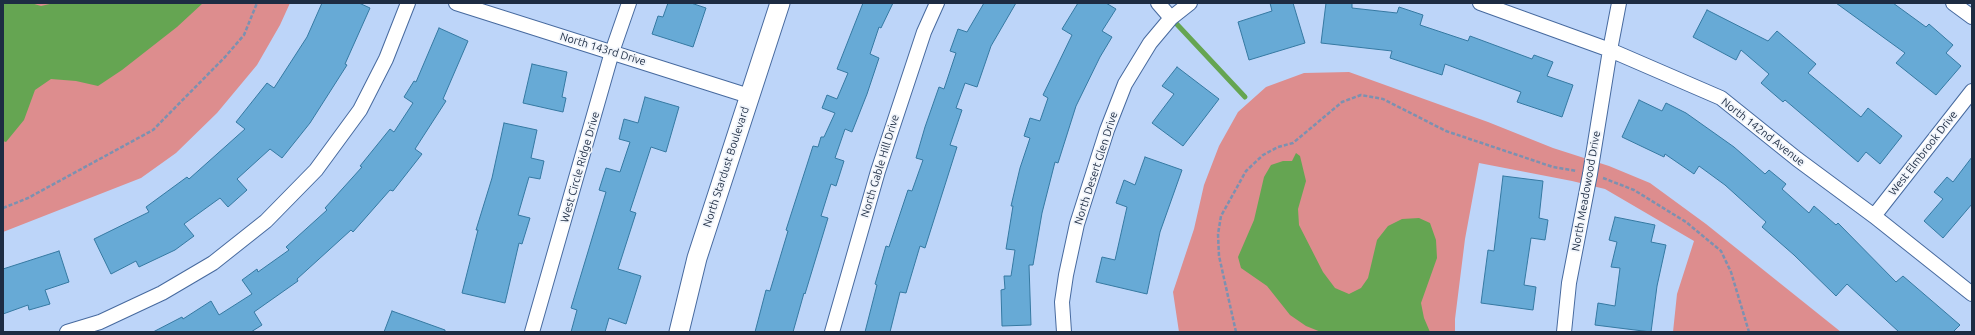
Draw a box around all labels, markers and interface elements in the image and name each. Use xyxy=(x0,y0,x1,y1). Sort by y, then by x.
street label: North 143rd Drive xyxy=(558,30,648,68)
street label: North 142nd Avenue xyxy=(1719,95,1807,169)
street label: North Stardust Boulevard xyxy=(700,105,752,229)
street label: West Elmbrook Drive xyxy=(1886,108,1960,198)
street label: West Circle Ridge Drive xyxy=(558,110,602,224)
street label: North Desert Glen Drive xyxy=(1071,110,1121,226)
street label: North Gable Hill Drive xyxy=(858,113,902,219)
street label: North Meadowood Drive xyxy=(1569,130,1603,252)

